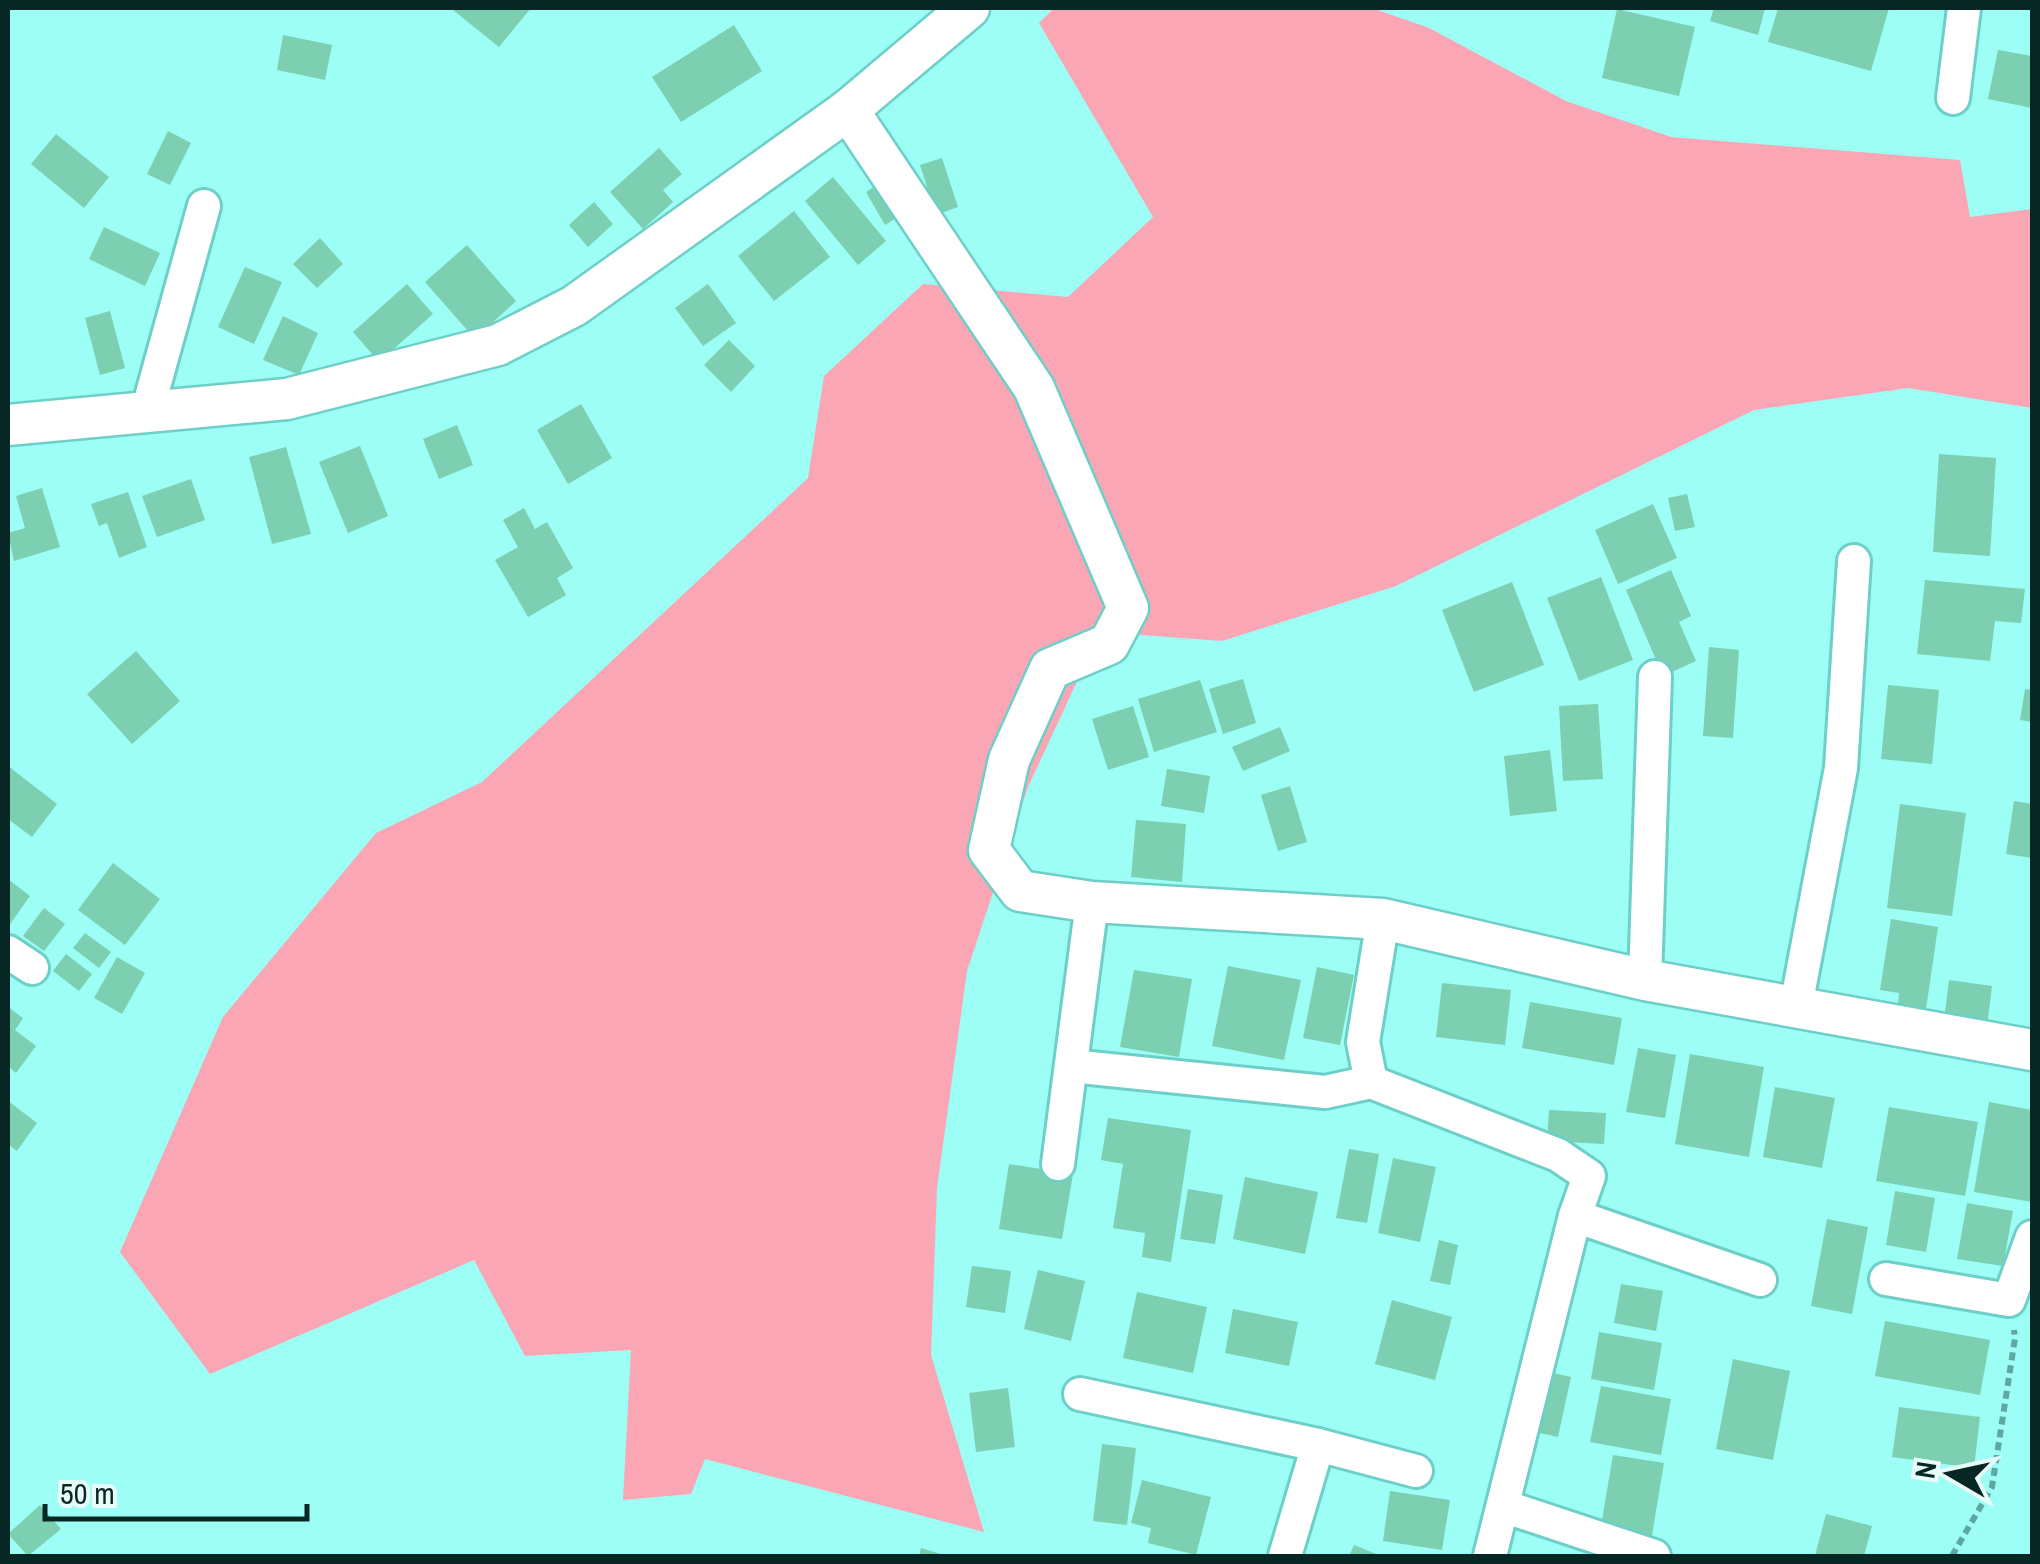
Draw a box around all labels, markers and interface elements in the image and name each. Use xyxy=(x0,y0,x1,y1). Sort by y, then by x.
north arrow xyxy=(1900,1424,2000,1524)
scale bar xyxy=(45,1459,308,1521)
text: N xyxy=(1905,1459,1945,1481)
text: 50 m xyxy=(60,1473,115,1513)

